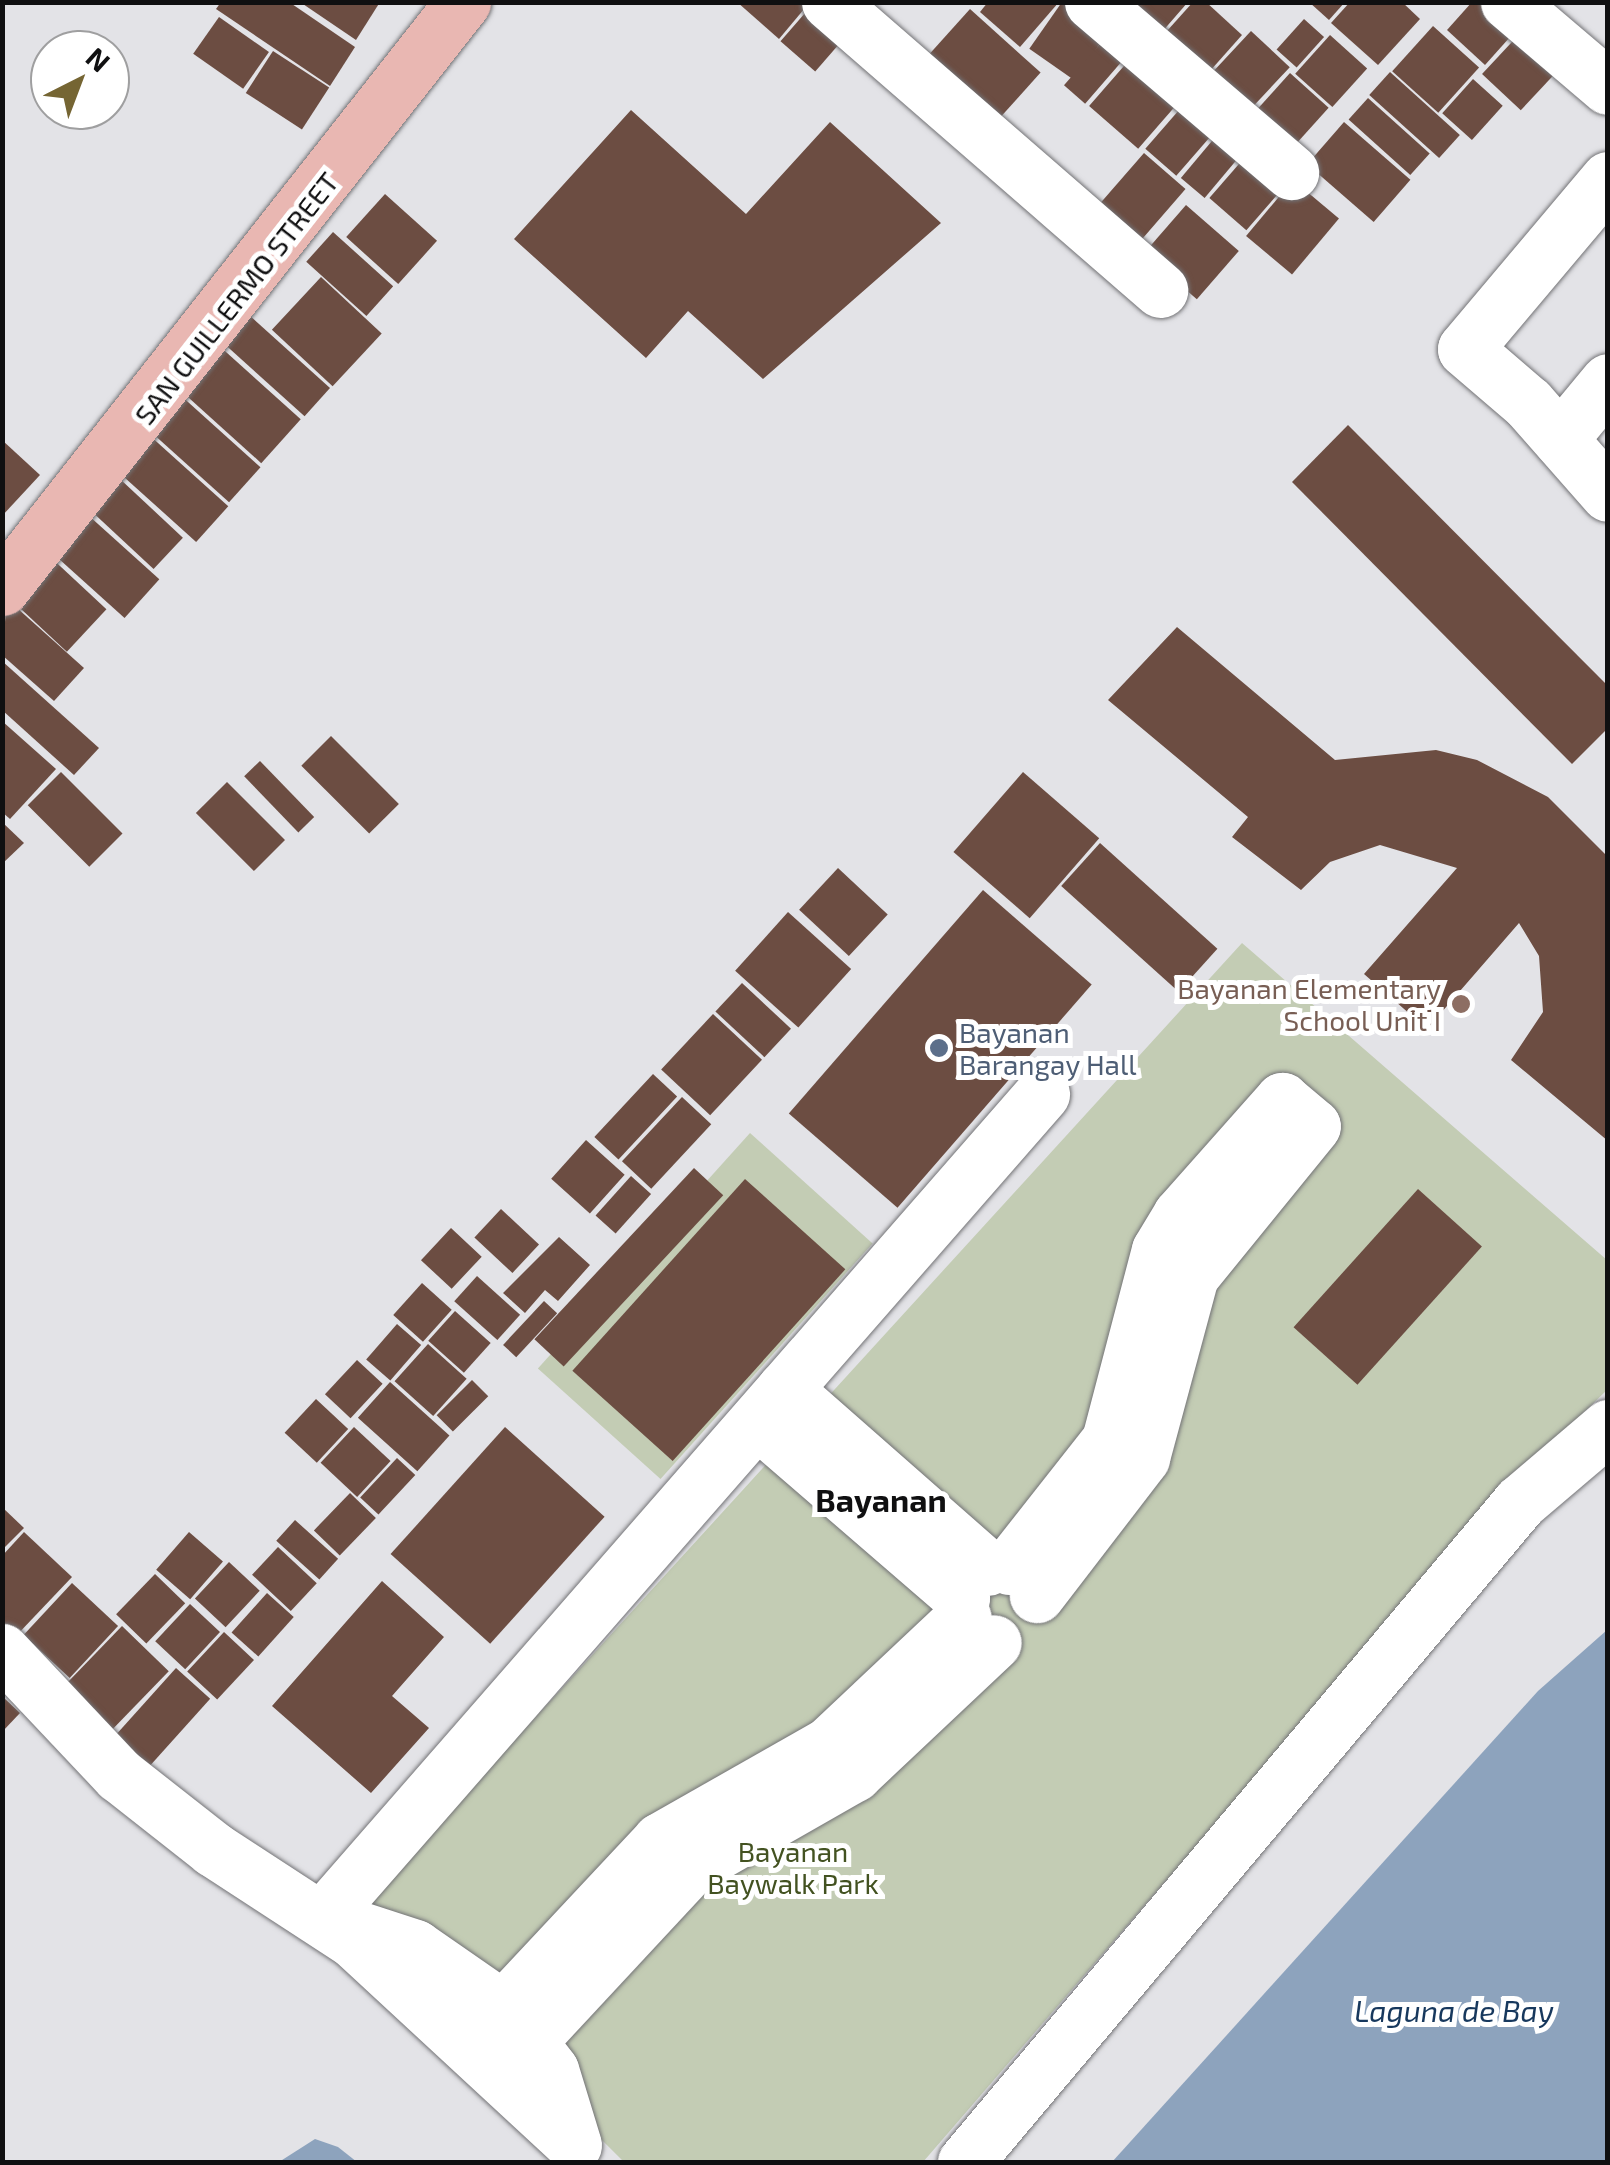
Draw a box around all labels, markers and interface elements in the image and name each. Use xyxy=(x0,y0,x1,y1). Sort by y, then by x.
north arrow xyxy=(30,30,130,130)
text: N xyxy=(80,40,118,79)
street label: SAN GUILLERMO STREET xyxy=(127,165,345,431)
place label: Bayanan Elementary School Unit I xyxy=(1177,971,1441,1037)
marker: Bayanan Elementary School Unit I xyxy=(1450,993,1472,1015)
place label: Bayanan Barangay Hall xyxy=(959,1015,1137,1081)
marker: Bayanan Barangay Hall xyxy=(928,1037,950,1059)
district label: Bayanan xyxy=(815,1480,947,1518)
park label: Bayanan Baywalk Park xyxy=(707,1834,879,1900)
water label: Laguna de Bay xyxy=(1354,1992,1554,2028)

